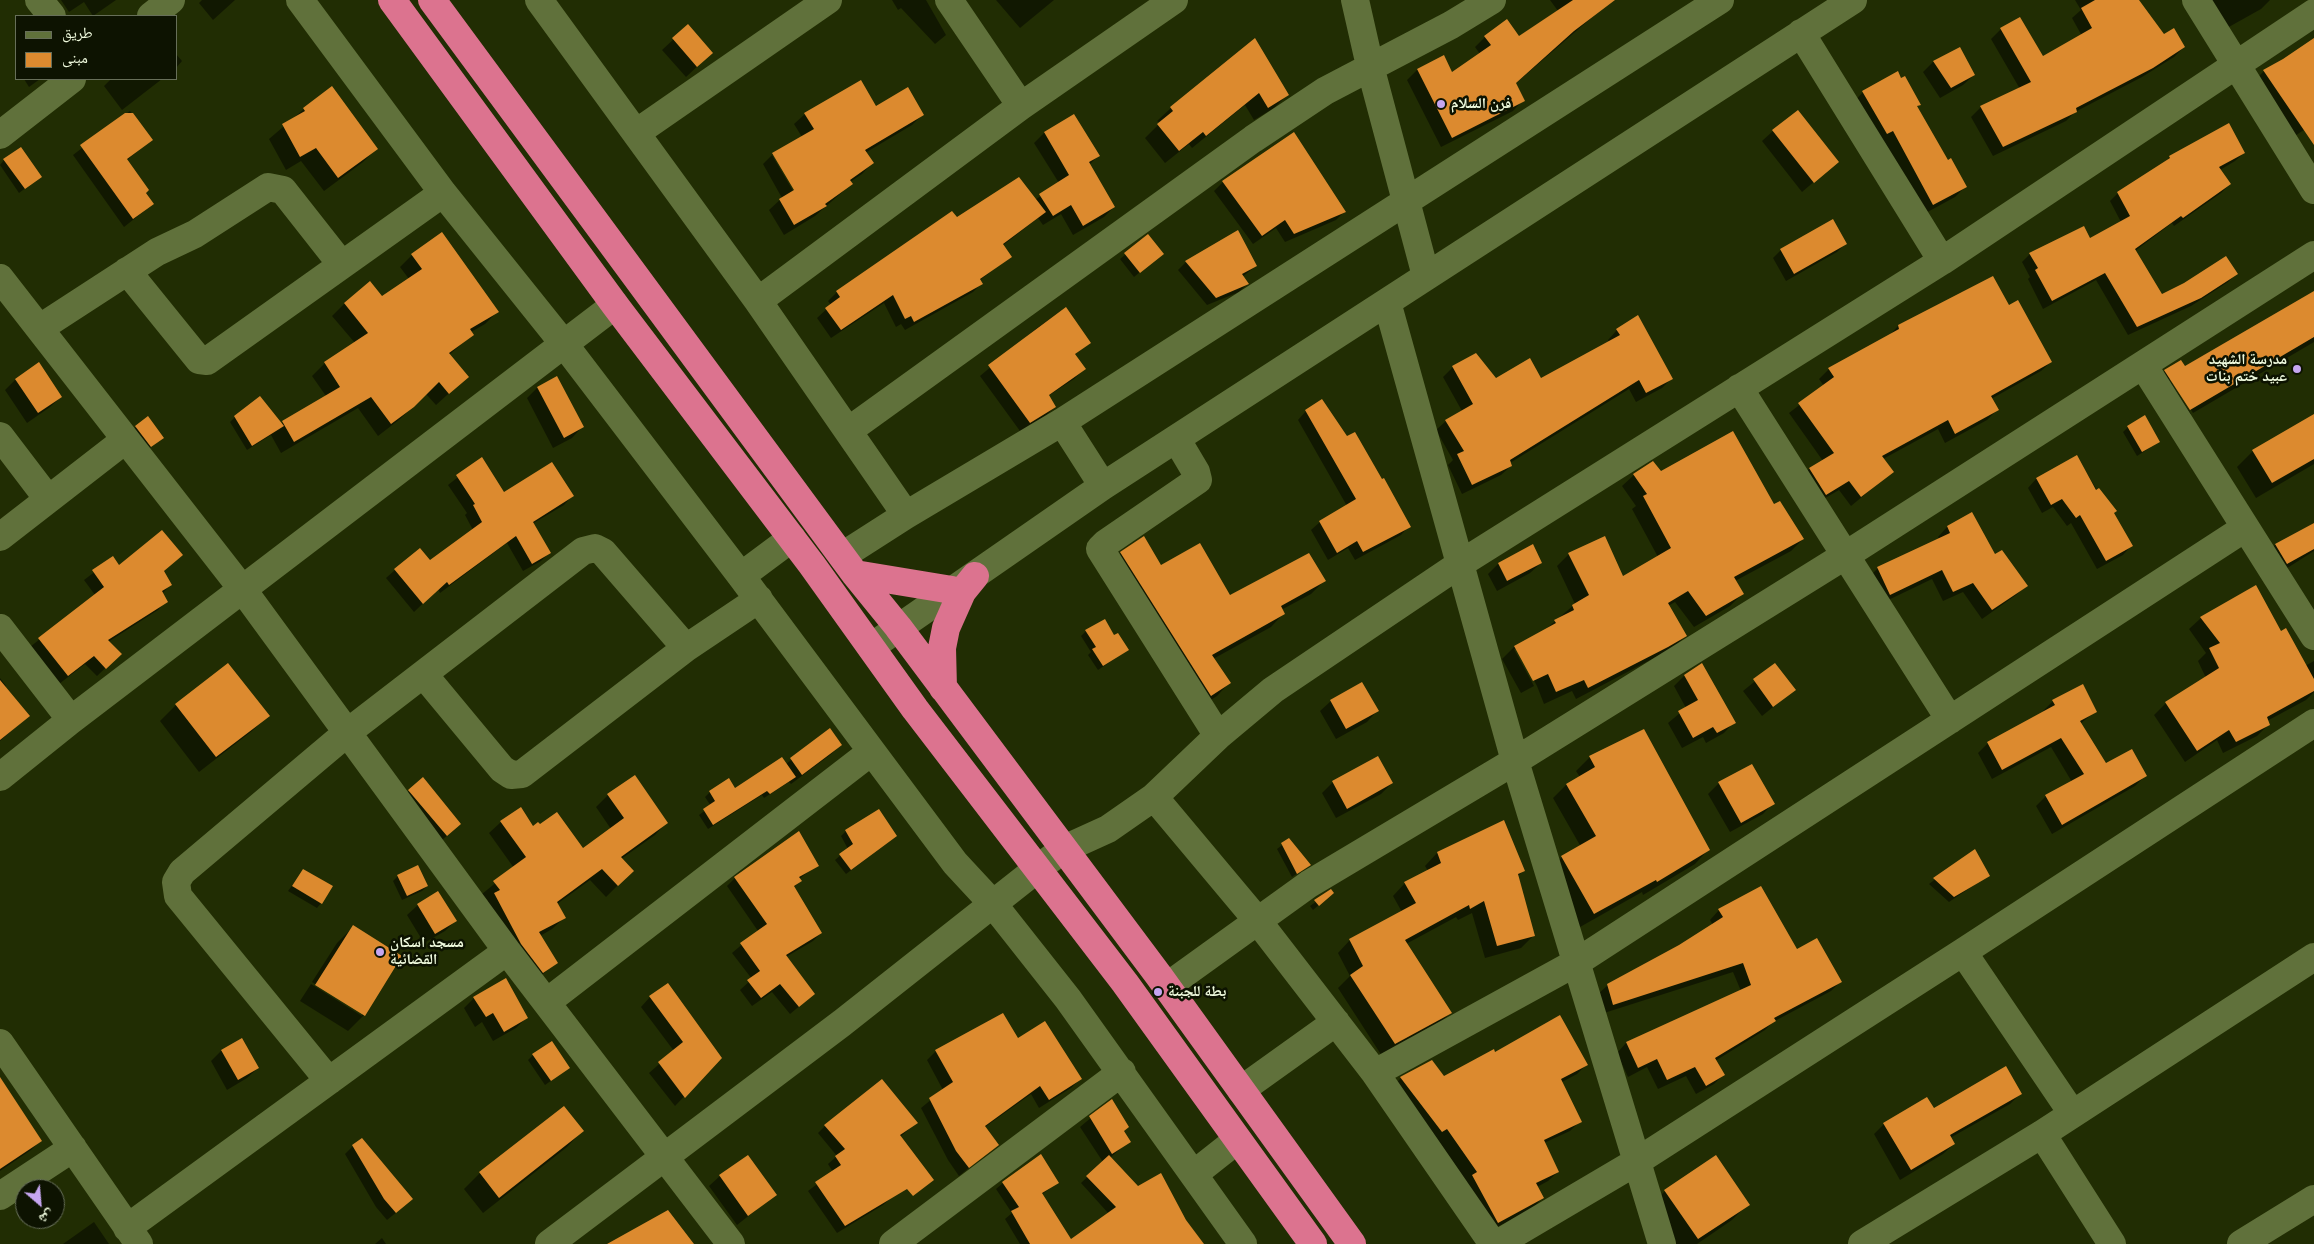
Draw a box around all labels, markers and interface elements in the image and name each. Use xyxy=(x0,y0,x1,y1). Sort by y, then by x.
legend xyxy=(15,15,178,80)
text: طريق xyxy=(62,23,93,43)
text: مبنى xyxy=(62,48,88,68)
place label: فرن السلام xyxy=(1451,95,1511,113)
marker: فرن السلام xyxy=(1435,98,1447,110)
place label: مدرسة الشهيد عبيد ختم بنات xyxy=(2206,351,2287,386)
marker: مدرسة الشهيد عبيد ختم بنات xyxy=(2291,363,2303,375)
place label: مسجد اسكان القضائية xyxy=(390,934,464,969)
marker: مسجد اسكان القضائية xyxy=(374,946,386,958)
place label: بطة للجبنة xyxy=(1168,983,1226,1001)
marker: بطة للجبنة xyxy=(1152,986,1164,998)
north arrow xyxy=(15,1179,65,1229)
text: ش xyxy=(36,1205,58,1229)

